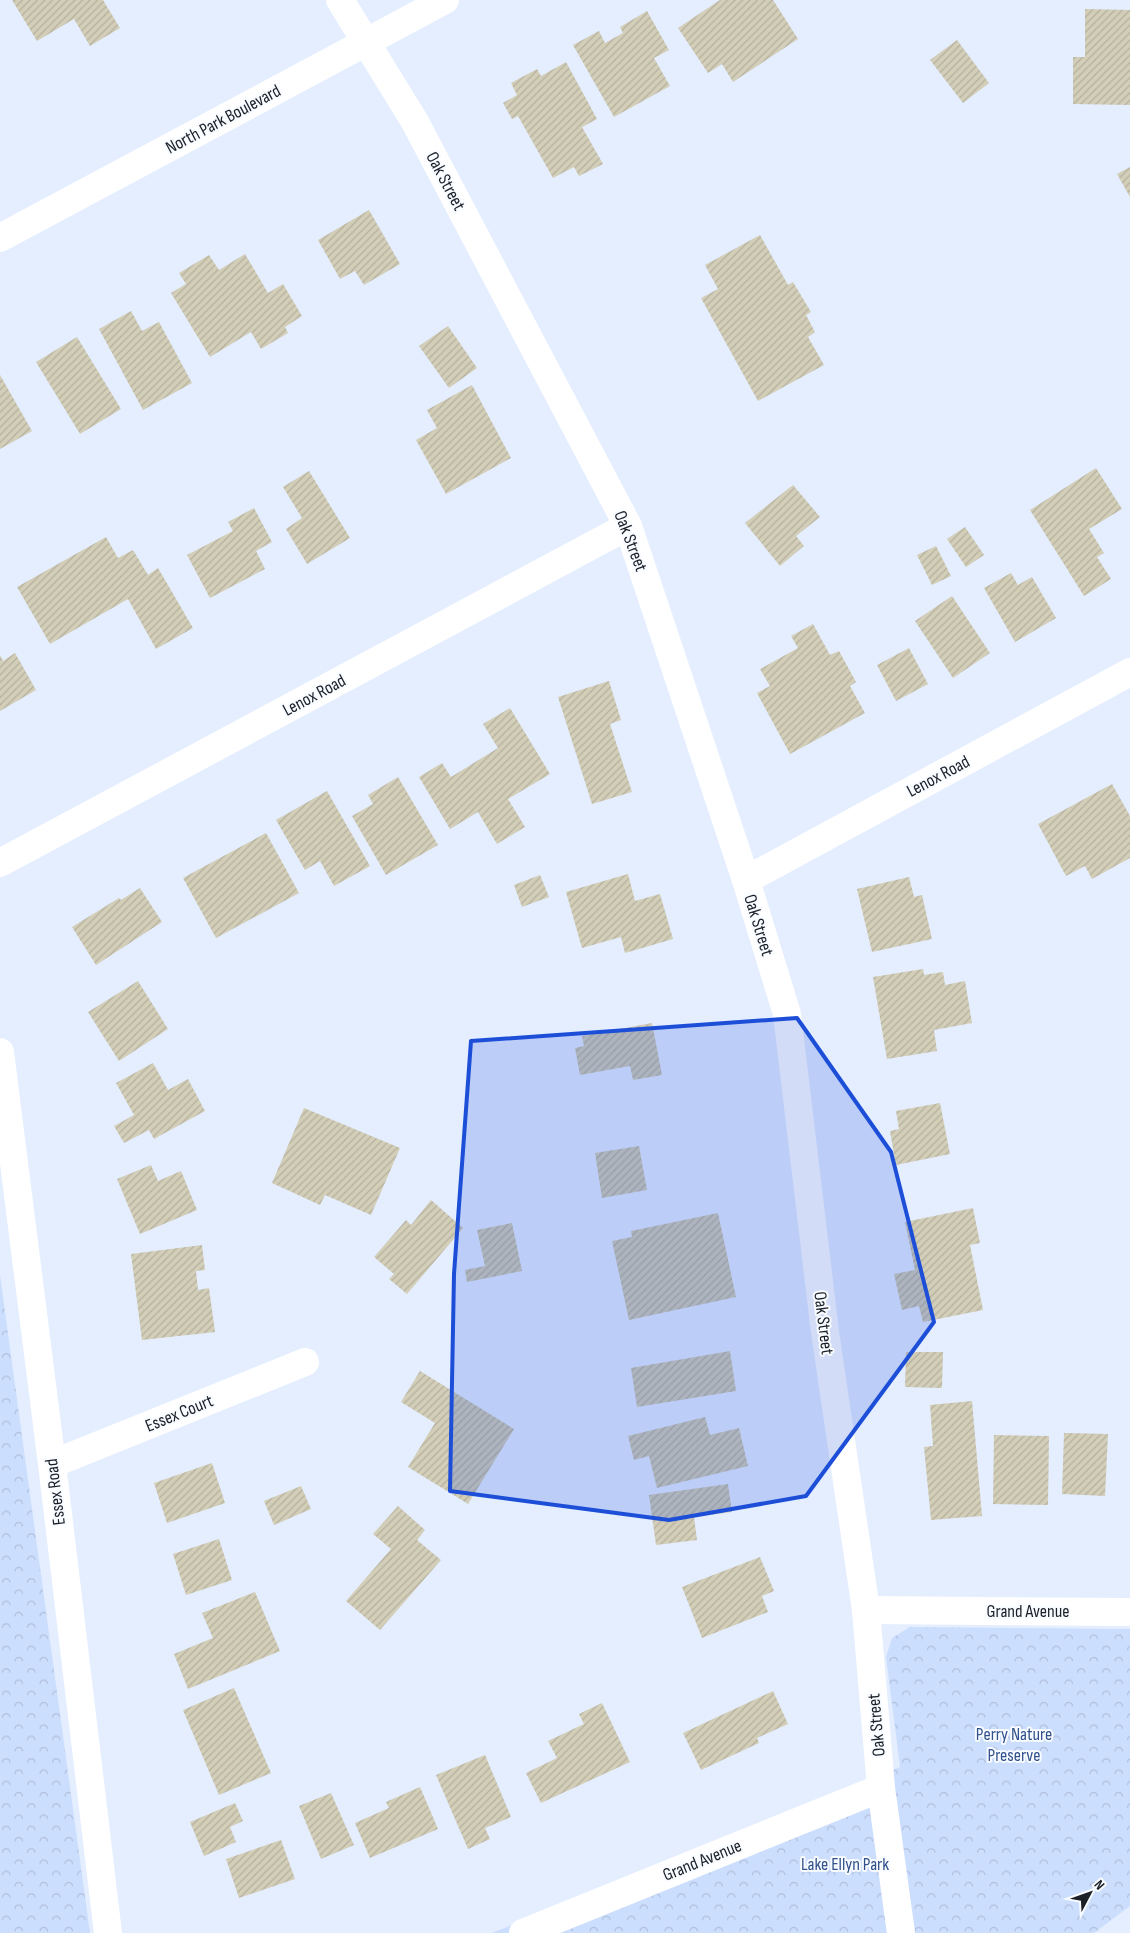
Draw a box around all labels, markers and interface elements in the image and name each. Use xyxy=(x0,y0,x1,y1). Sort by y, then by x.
street label: North Park Boulevard xyxy=(162,80,284,158)
street label: Oak Street xyxy=(421,148,470,215)
street label: Oak Street xyxy=(609,508,652,575)
street label: Lenox Road xyxy=(279,670,349,721)
street label: Lenox Road xyxy=(903,751,973,802)
street label: Oak Street xyxy=(739,892,778,959)
street label: Oak Street xyxy=(809,1290,838,1356)
street label: Essex Court xyxy=(142,1390,217,1437)
street label: Essex Road xyxy=(41,1457,70,1526)
street label: Grand Avenue xyxy=(987,1601,1069,1622)
street label: Oak Street xyxy=(863,1692,890,1757)
park label: Perry Nature Preserve xyxy=(976,1724,1052,1766)
street label: Grand Avenue xyxy=(660,1835,745,1886)
park label: Lake Ellyn Park xyxy=(801,1854,889,1875)
north arrow xyxy=(1065,1868,1115,1918)
text: N xyxy=(1091,1876,1108,1893)

